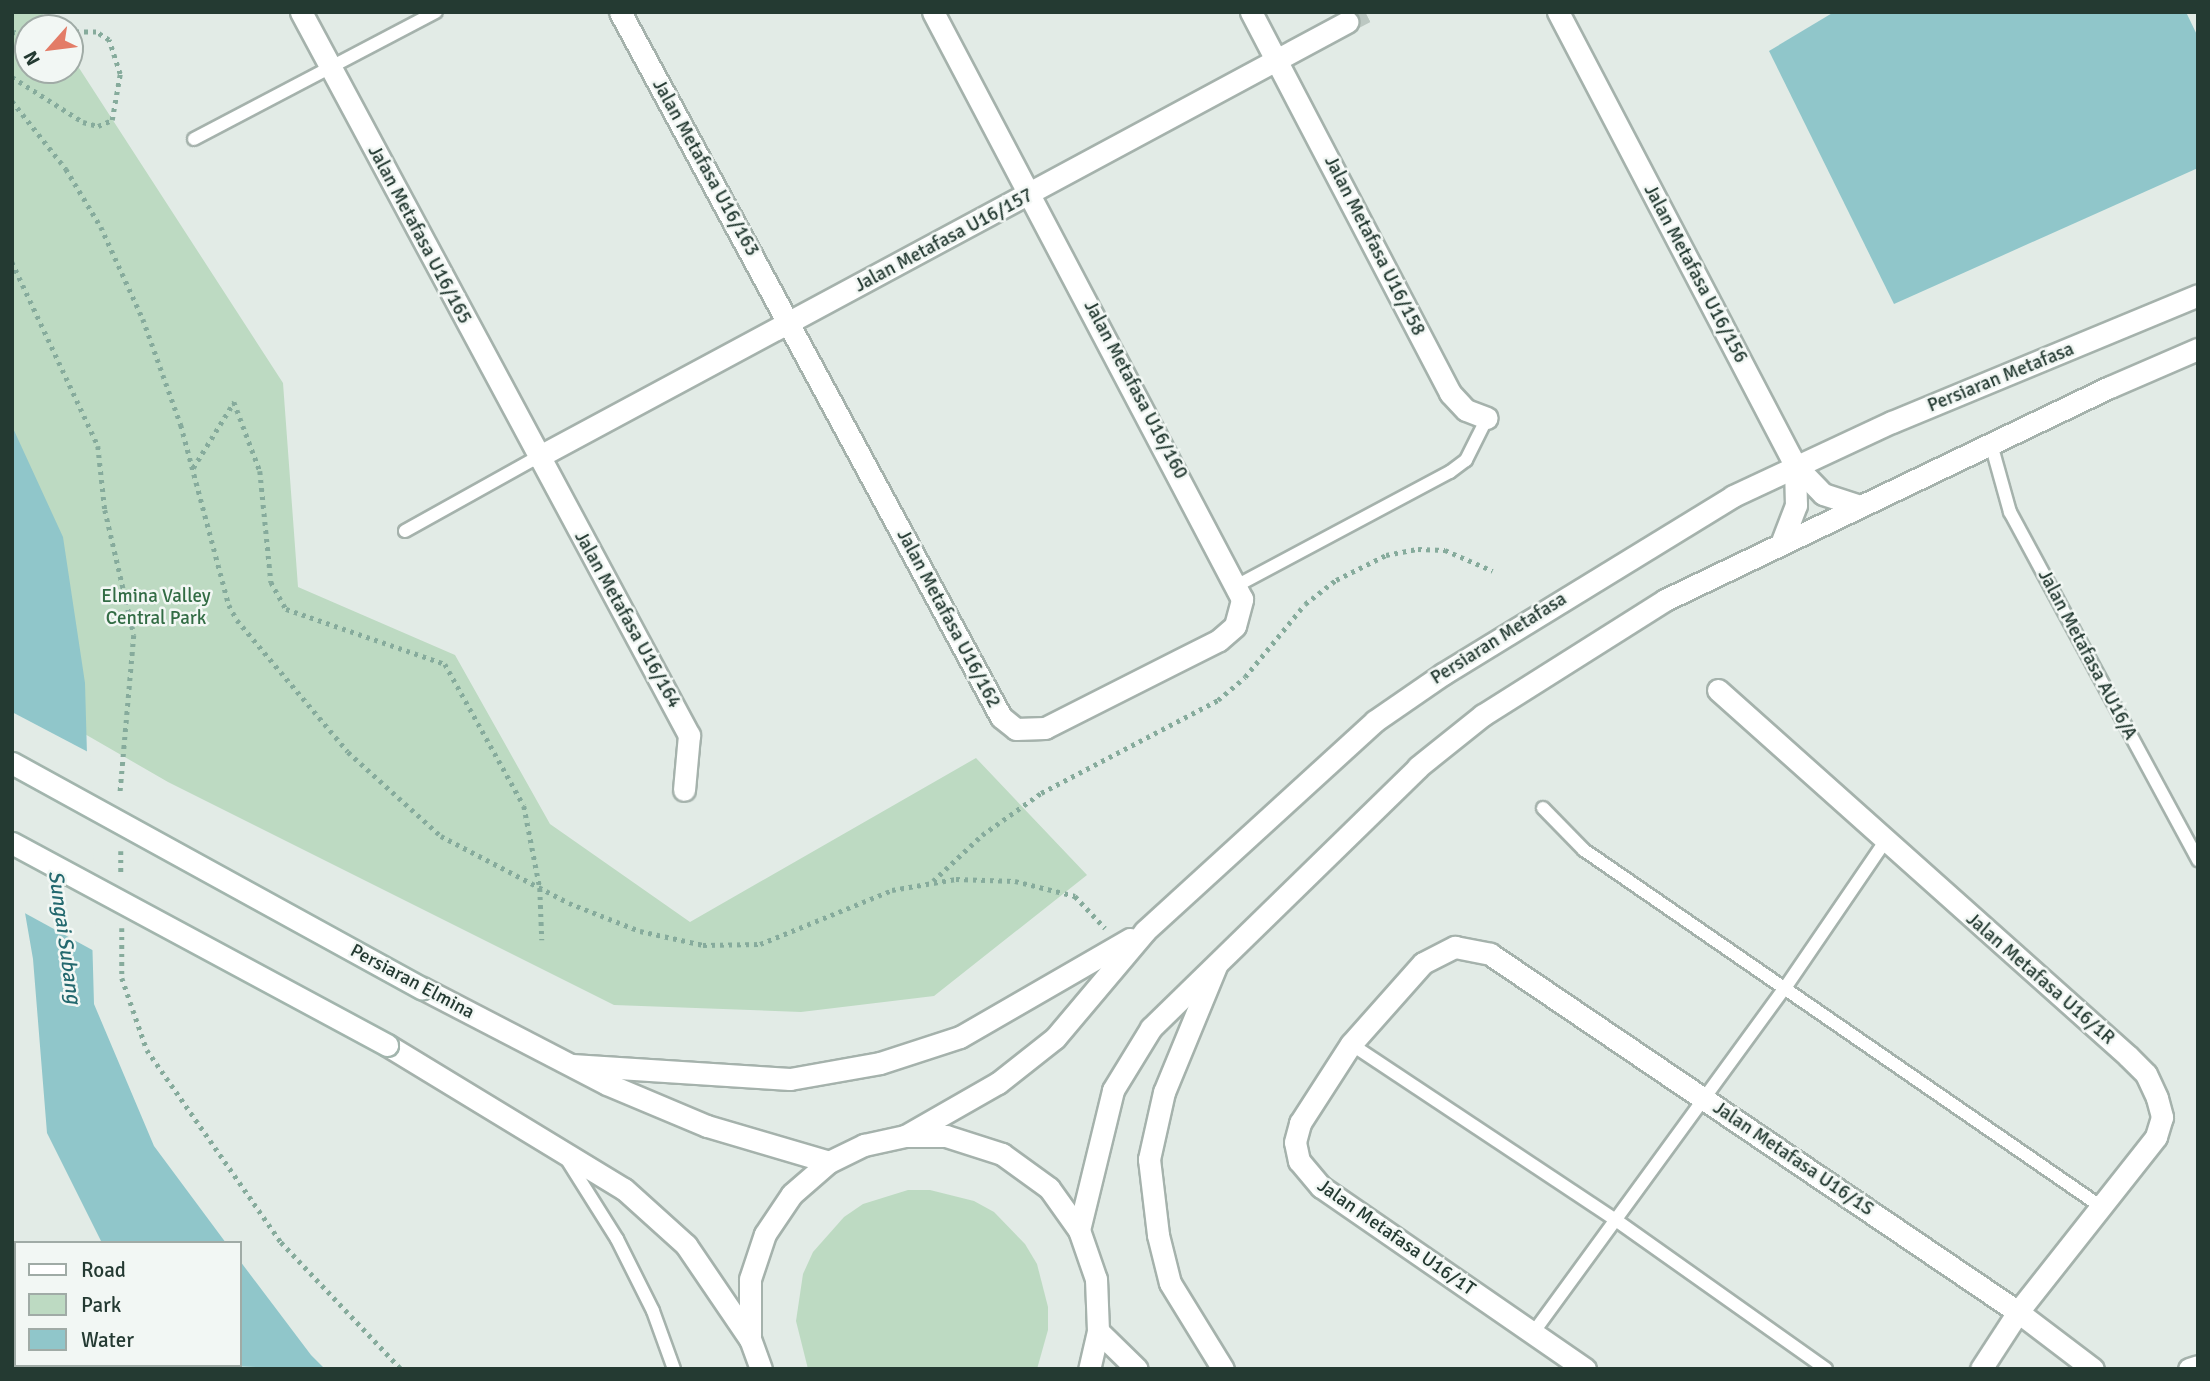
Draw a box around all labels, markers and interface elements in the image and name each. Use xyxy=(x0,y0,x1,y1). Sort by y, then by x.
north arrow xyxy=(14,14,84,84)
text: N xyxy=(19,46,46,69)
street label: Jalan Metafasa U16/163 xyxy=(647,76,763,260)
street label: Jalan Metafasa U16/165 xyxy=(362,142,476,328)
street label: Jalan Metafasa U16/158 xyxy=(1319,152,1429,340)
street label: Jalan Metafasa U16/156 xyxy=(1638,181,1752,367)
street label: Jalan Metafasa U16/157 xyxy=(851,184,1037,298)
street label: Jalan Metafasa U16/160 xyxy=(1078,297,1192,483)
street label: Persiaran Metafasa xyxy=(1924,338,2078,418)
street label: Jalan Metafasa U16/162 xyxy=(891,526,1005,712)
street label: Jalan Metafasa U16/164 xyxy=(569,528,685,712)
street label: Jalan Metafasa AU16/A xyxy=(2032,566,2142,744)
park label: Elmina Valley Central Park xyxy=(101,586,211,630)
street label: Persiaran Metafasa xyxy=(1427,588,1571,690)
water label: Sungai Subang xyxy=(43,869,87,1005)
street label: Jalan Metafasa U16/1R xyxy=(1961,908,2119,1050)
street label: Persiaran Elmina xyxy=(346,940,478,1024)
street label: Jalan Metafasa U16/1S xyxy=(1708,1097,1878,1221)
street label: Jalan Metafasa U16/1T xyxy=(1313,1175,1479,1301)
legend xyxy=(14,1241,242,1367)
text: Road xyxy=(81,1257,126,1283)
text: Park xyxy=(81,1292,121,1318)
text: Water xyxy=(81,1327,134,1353)

